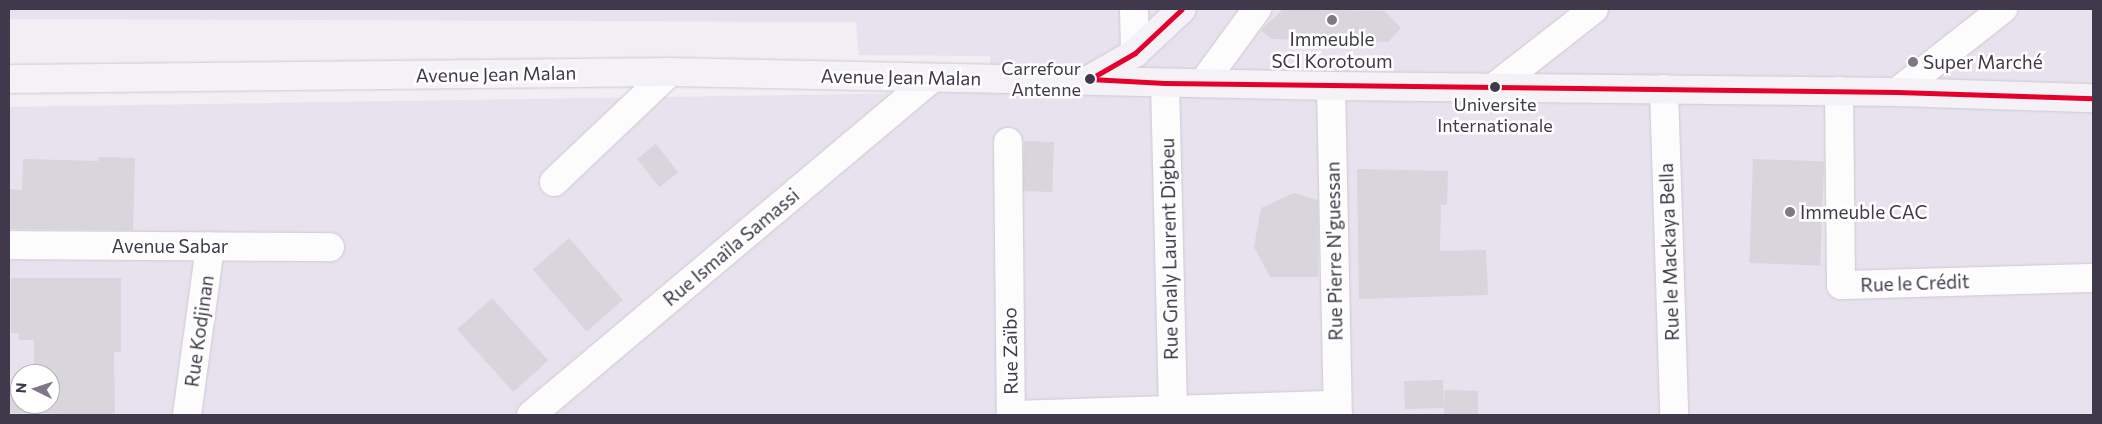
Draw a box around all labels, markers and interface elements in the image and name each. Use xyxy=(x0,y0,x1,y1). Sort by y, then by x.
marker: Immeuble SCI Korotoum xyxy=(1326,14,1338,26)
place label: Immeuble SCI Korotoum xyxy=(1271,28,1393,72)
place label: Super Marché xyxy=(1923,51,2043,73)
marker: Super Marché xyxy=(1907,56,1919,68)
place label: Carrefour Antenne xyxy=(1001,58,1081,100)
street label: Avenue Jean Malan xyxy=(416,61,576,87)
street label: Avenue Jean Malan xyxy=(821,64,981,90)
marker: Carrefour Antenne xyxy=(1085,74,1095,84)
marker: Universite Internationale xyxy=(1490,82,1500,92)
place label: Universite Internationale xyxy=(1437,94,1553,136)
street label: Rue Gnaly Laurent Digbeu xyxy=(1156,138,1182,360)
street label: Rue Pierre N'guessan xyxy=(1321,161,1347,341)
street label: Rue le Mackaya Bella xyxy=(1655,163,1683,341)
street label: Rue Ismaïla Samassi xyxy=(658,183,804,311)
place label: Immeuble CAC xyxy=(1800,201,1927,223)
marker: Immeuble CAC xyxy=(1784,206,1796,218)
street label: Avenue Sabar xyxy=(112,235,228,257)
street label: Rue le Crédit xyxy=(1860,270,1970,296)
street label: Rue Kodjinan xyxy=(180,274,218,388)
street label: Rue Zaïbo xyxy=(998,307,1022,395)
north arrow xyxy=(10,364,60,414)
text: N xyxy=(12,382,29,394)

